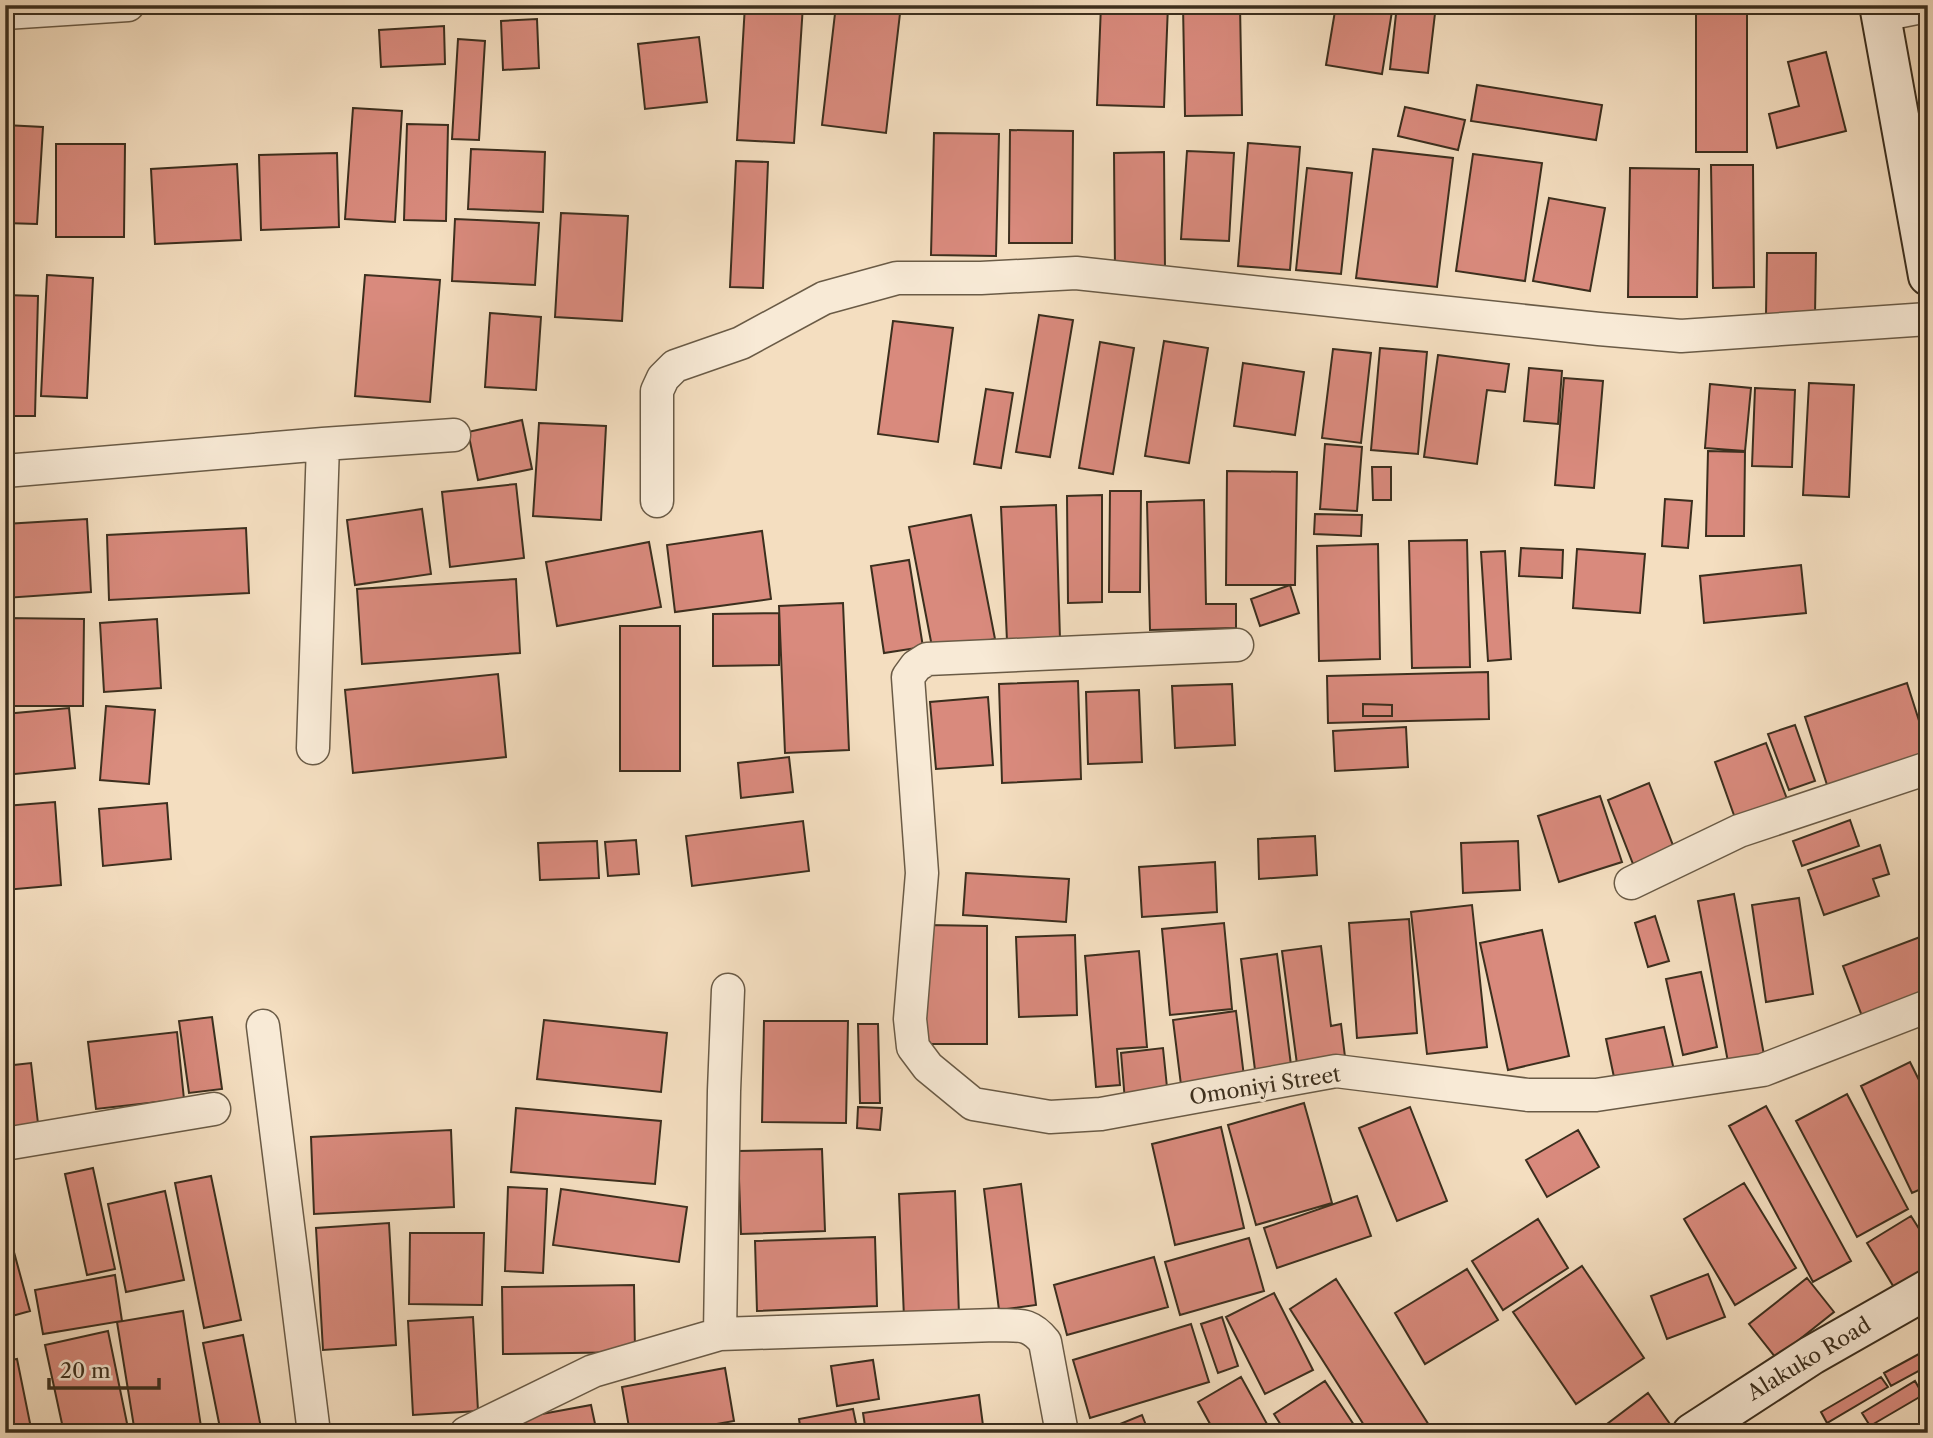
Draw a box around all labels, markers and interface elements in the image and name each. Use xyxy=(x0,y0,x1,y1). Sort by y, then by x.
street label: Omoniyi Street xyxy=(1188,1061,1343,1110)
street label: Alakuko Road xyxy=(1742,1312,1875,1406)
scale bar xyxy=(49,1347,159,1391)
text: 20 m xyxy=(60,1358,111,1383)

